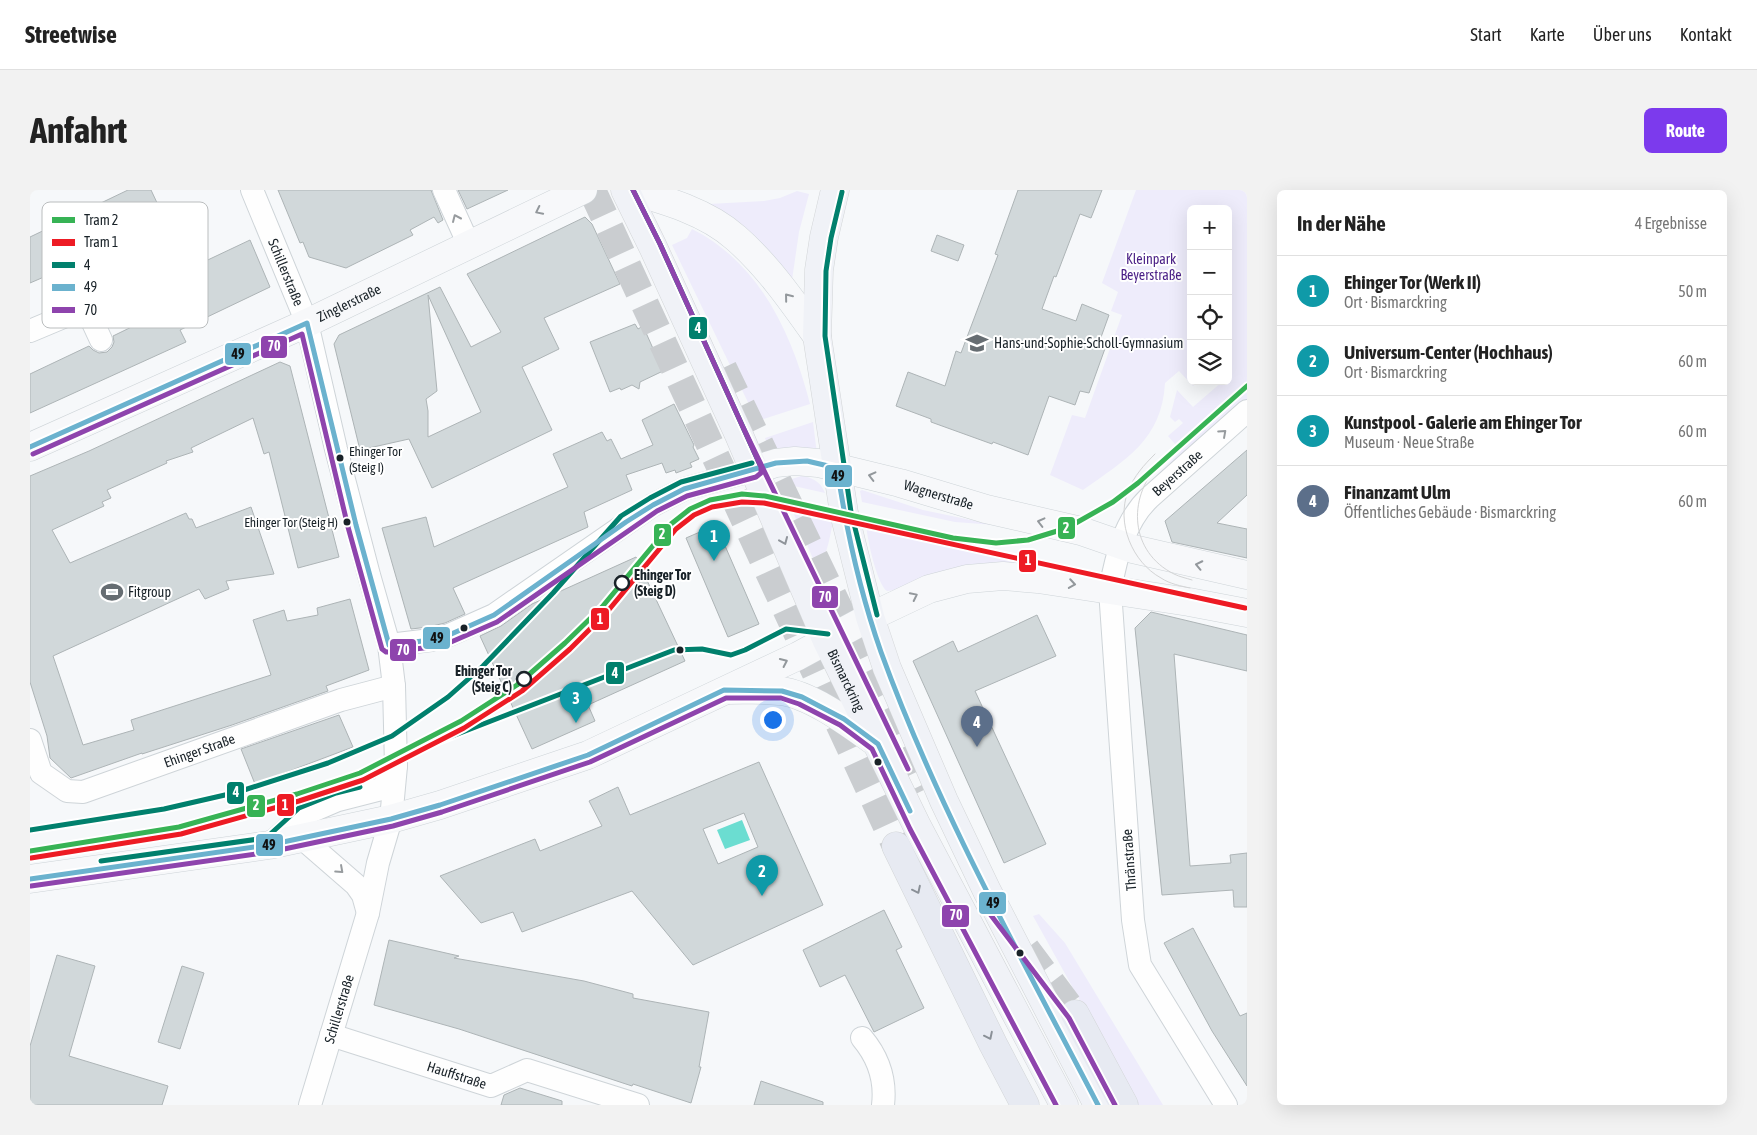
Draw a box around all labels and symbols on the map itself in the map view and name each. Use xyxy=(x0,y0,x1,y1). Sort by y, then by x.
legend xyxy=(42,202,208,328)
one-way arrow xyxy=(535,205,544,216)
text: Tram 2 xyxy=(84,212,118,228)
one-way arrow xyxy=(452,214,463,223)
text: Tram 1 xyxy=(84,234,118,250)
street label: Schillerstraße xyxy=(265,236,307,308)
park label: Kleinpark Beyerstraße xyxy=(1120,251,1182,283)
text: 4 xyxy=(84,257,91,273)
text: 49 xyxy=(84,279,97,295)
street label: Zinglerstraße xyxy=(314,281,383,325)
one-way arrow xyxy=(786,294,794,303)
text: 70 xyxy=(84,302,98,318)
line badge: 4 xyxy=(688,316,708,340)
text: 4 xyxy=(694,320,702,336)
school or university icon: Hans-und-Sophie-Scholl-Gymnasium xyxy=(964,330,990,356)
line badge: 70 xyxy=(260,335,288,359)
place label: Hans-und-Sophie-Scholl-Gymnasium xyxy=(994,335,1183,351)
text: 70 xyxy=(267,338,281,354)
line badge: 49 xyxy=(224,342,252,366)
text: 49 xyxy=(230,346,245,362)
one-way arrow xyxy=(1217,429,1226,438)
place label: Ehinger Tor (Steig I) xyxy=(349,444,402,475)
street label: Beyerstraße xyxy=(1149,447,1205,499)
marker: Ehinger Tor (Steig I) xyxy=(335,453,345,463)
line badge: 49 xyxy=(824,464,853,488)
text: 49 xyxy=(830,468,845,484)
one-way arrow xyxy=(867,471,876,482)
street label: Wagnerstraße xyxy=(902,477,975,513)
place label: Ehinger Tor (Steig H) xyxy=(244,515,338,530)
line badge: 2 xyxy=(1057,516,1076,540)
marker: Ehinger Tor (Steig H) xyxy=(342,517,352,527)
one-way arrow xyxy=(1036,517,1045,528)
pin: 1 xyxy=(698,520,730,561)
text: 2 xyxy=(1063,520,1070,536)
line badge: 2 xyxy=(653,523,672,547)
text: 2 xyxy=(659,526,666,542)
one-way arrow xyxy=(778,536,789,545)
line badge: 1 xyxy=(1018,549,1037,573)
text: 1 xyxy=(1025,552,1032,568)
one-way arrow xyxy=(1195,560,1204,571)
place label: Ehinger Tor (Steig D) xyxy=(634,567,692,599)
marker: Ehinger Tor (Steig D) xyxy=(614,575,630,591)
sports icon: Fitgroup xyxy=(99,579,125,605)
one-way arrow xyxy=(1068,579,1077,589)
place label: Fitgroup xyxy=(128,584,171,600)
line badge: 70 xyxy=(811,585,839,609)
text: 70 xyxy=(818,589,832,605)
one-way arrow xyxy=(909,592,918,603)
line badge: 1 xyxy=(590,607,610,631)
text: 1 xyxy=(597,611,604,627)
unlabelled marker xyxy=(459,623,469,633)
line badge: 49 xyxy=(422,626,451,650)
text: 49 xyxy=(429,630,444,646)
line badge: 70 xyxy=(389,638,417,662)
text: 70 xyxy=(396,642,410,658)
unlabelled marker xyxy=(675,645,685,655)
street label: Bismarckring xyxy=(824,647,868,714)
one-way arrow xyxy=(779,658,788,668)
line badge: 4 xyxy=(605,661,625,685)
place label: Ehinger Tor (Steig C) xyxy=(455,663,513,695)
text: 4 xyxy=(611,665,619,681)
marker: Ehinger Tor (Steig C) xyxy=(516,671,532,687)
pin: 3 xyxy=(560,682,592,723)
pin: 4 xyxy=(961,706,993,747)
your location xyxy=(760,707,786,733)
street label: Ehinger Straße xyxy=(162,730,237,771)
unlabelled marker xyxy=(873,757,883,767)
line badge: 4 xyxy=(226,781,245,805)
text: 4 xyxy=(232,784,240,800)
line badge: 1 xyxy=(276,793,295,817)
line badge: 2 xyxy=(246,794,266,818)
text: 2 xyxy=(253,797,260,813)
text: 1 xyxy=(282,797,289,813)
street label: Thränstraße xyxy=(1119,828,1139,892)
line badge: 49 xyxy=(255,833,284,857)
text: 49 xyxy=(261,837,276,853)
pin: 2 xyxy=(746,855,778,896)
one-way arrow xyxy=(335,865,344,874)
one-way arrow xyxy=(911,885,921,894)
line badge: 49 xyxy=(978,891,1007,915)
text: 49 xyxy=(985,895,1000,911)
line badge: 70 xyxy=(941,904,970,928)
text: 70 xyxy=(949,907,963,923)
unlabelled marker xyxy=(1015,948,1025,958)
street label: Schillerstraße xyxy=(321,973,357,1045)
one-way arrow xyxy=(983,1031,993,1040)
street label: Hauffstraße xyxy=(425,1058,488,1092)

